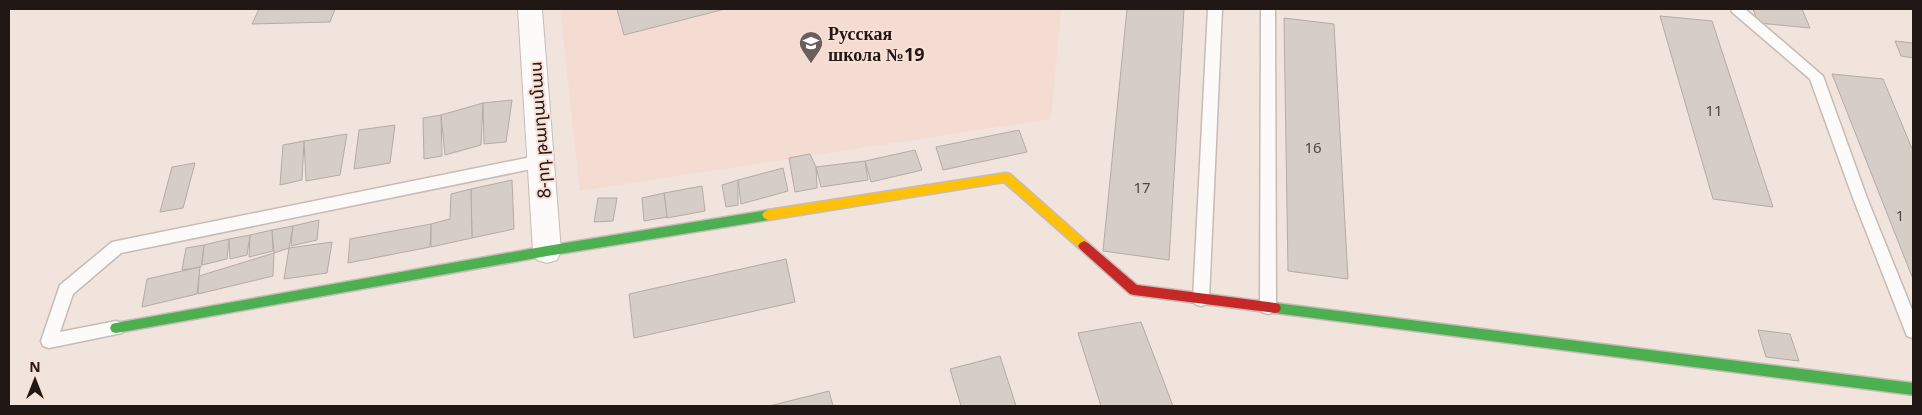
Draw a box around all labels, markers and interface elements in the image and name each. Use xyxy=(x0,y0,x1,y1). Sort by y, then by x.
place label: Русская школа №19 xyxy=(828,21,925,66)
school or university icon: Русская школа №19 xyxy=(798,30,824,64)
street label: 8-րդ թաղամաս xyxy=(522,61,556,199)
house number: 11 xyxy=(1705,100,1723,120)
house number: 16 xyxy=(1304,137,1322,157)
house number: 17 xyxy=(1133,177,1151,197)
house number: 1 xyxy=(1896,205,1904,225)
north arrow xyxy=(10,355,60,405)
text: N xyxy=(29,357,41,376)

